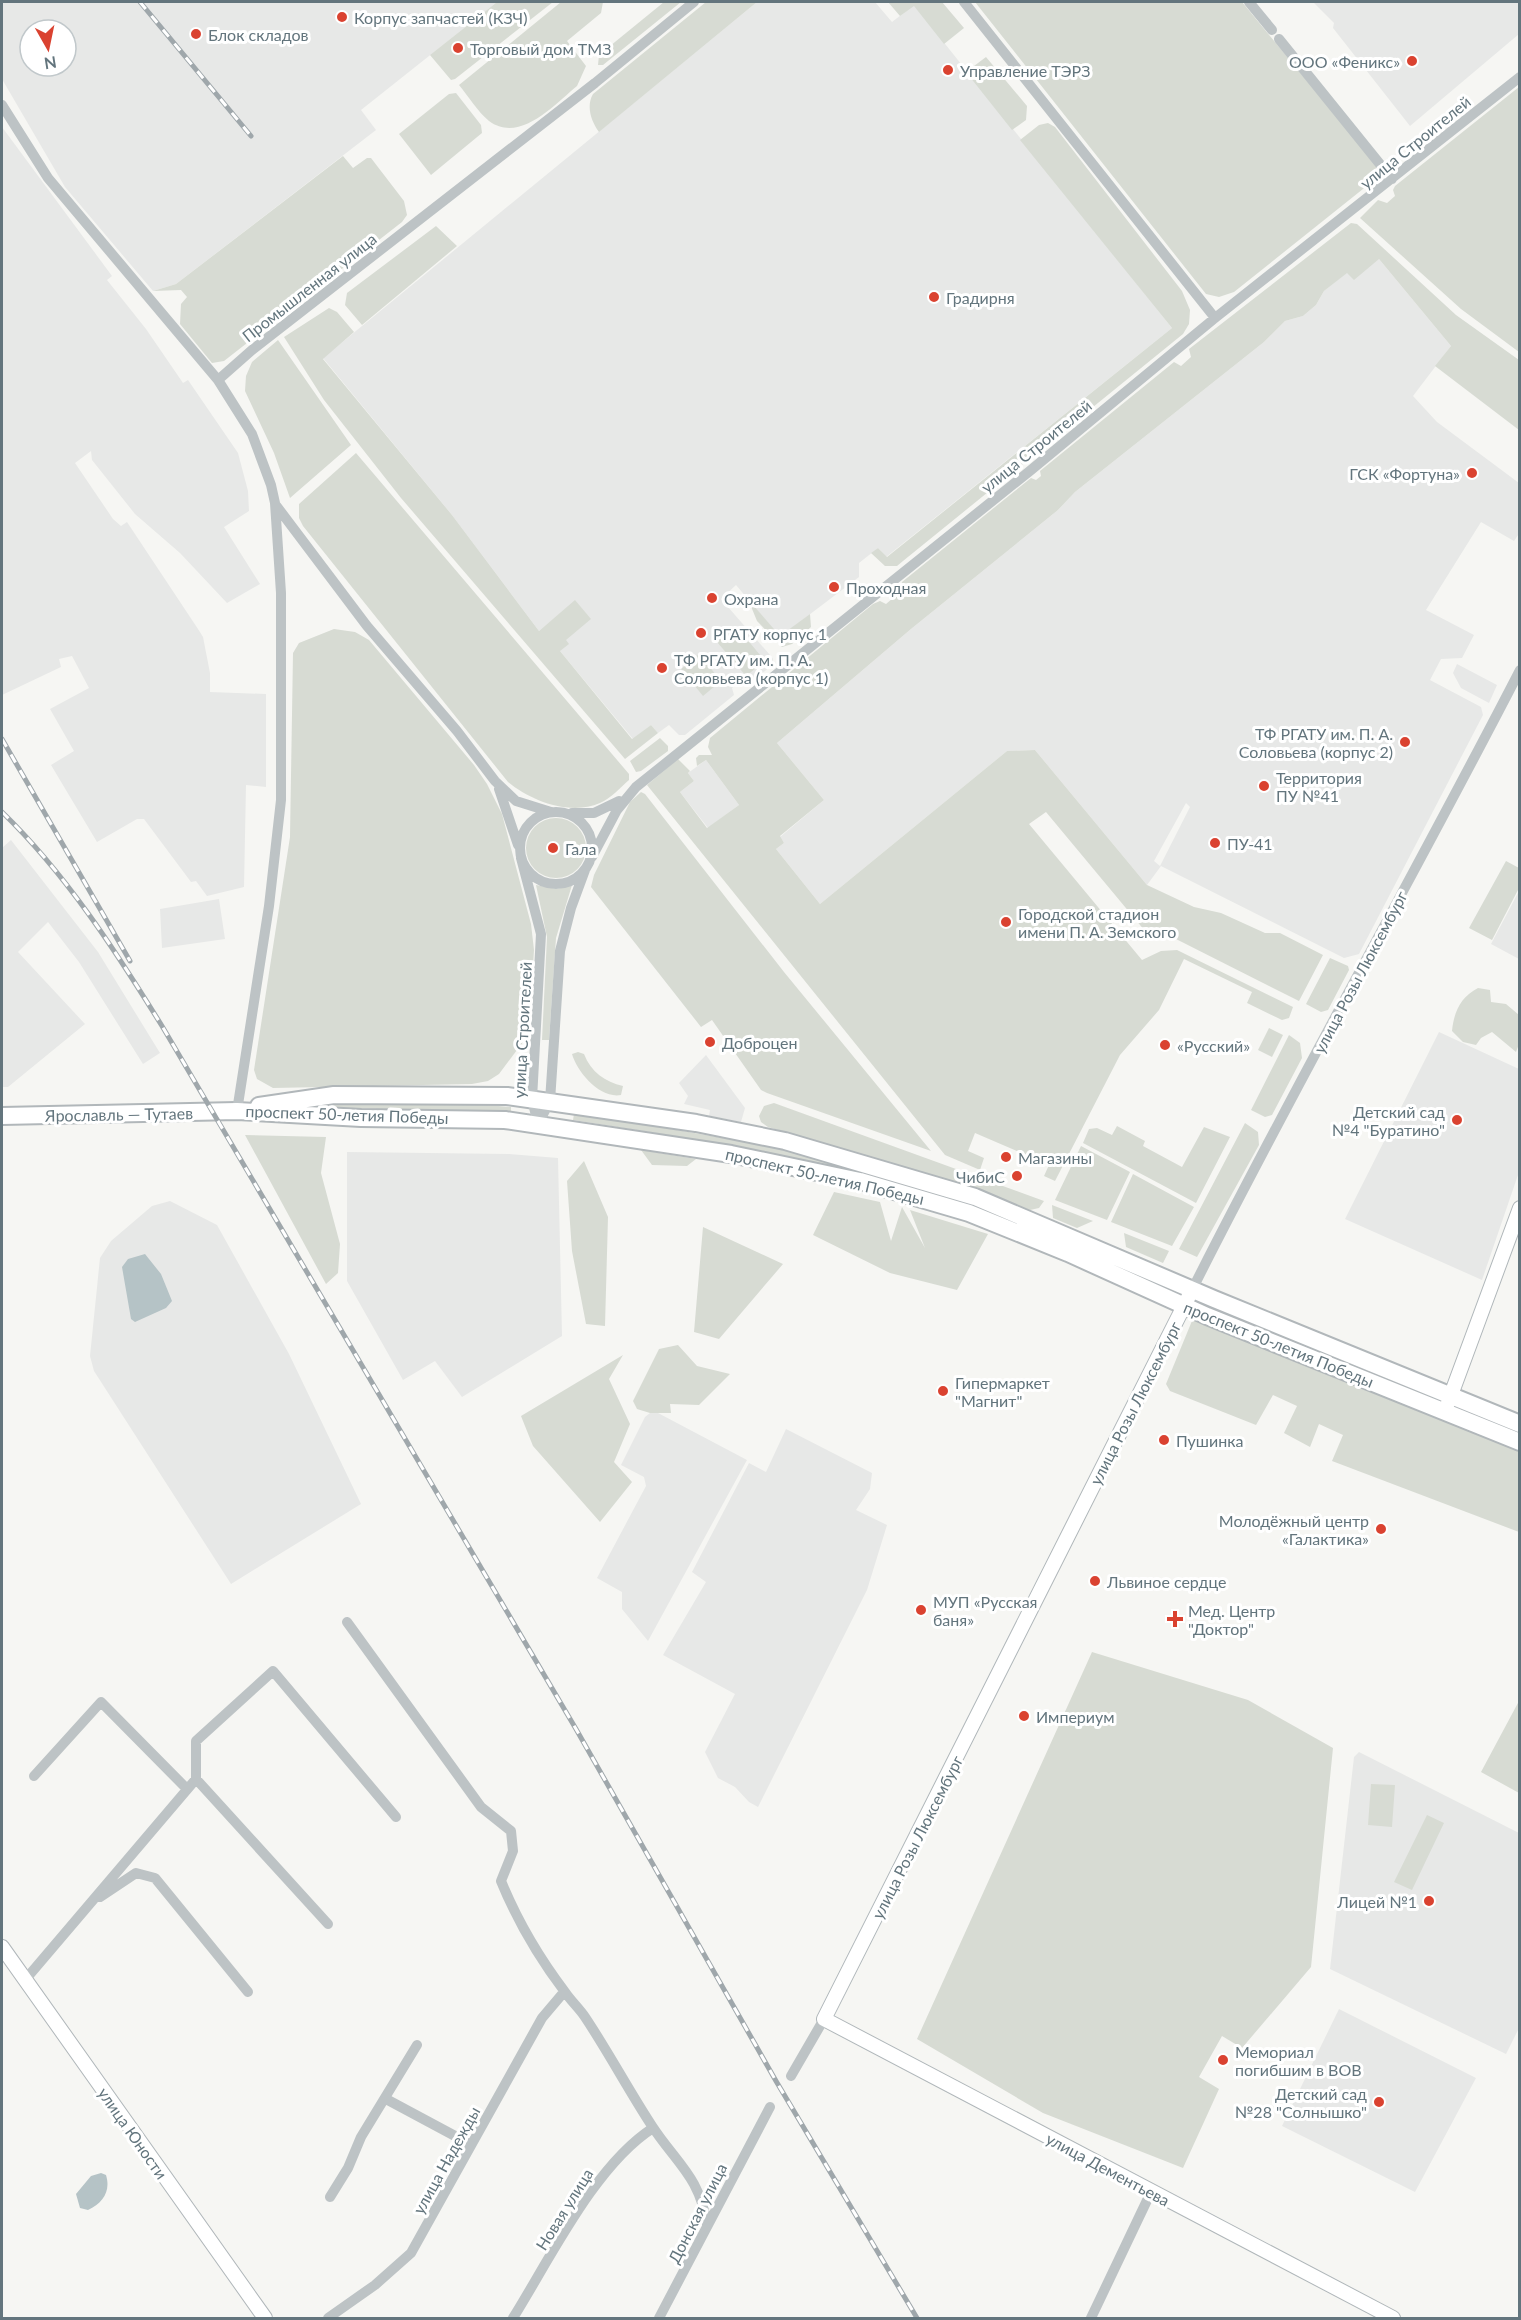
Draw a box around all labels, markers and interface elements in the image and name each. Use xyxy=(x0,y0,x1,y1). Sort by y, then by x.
place label: Корпус запчастей (КЗЧ) xyxy=(354,8,527,27)
marker: Корпус запчастей (КЗЧ) xyxy=(335,10,349,24)
north arrow xyxy=(18,18,78,78)
place label: Блок складов xyxy=(208,25,309,44)
marker: Блок складов xyxy=(189,27,203,41)
place label: Торговый дом ТМЗ xyxy=(470,39,611,58)
marker: Торговый дом ТМЗ xyxy=(451,41,465,55)
place label: ООО «Феникс» xyxy=(1289,52,1400,71)
text: N xyxy=(43,53,58,74)
marker: ООО «Феникс» xyxy=(1405,54,1419,68)
place label: Управление ТЭРЗ xyxy=(960,61,1090,80)
marker: Управление ТЭРЗ xyxy=(941,63,955,77)
street label: улица Строителей xyxy=(1356,92,1474,192)
street label: Промышленная улица xyxy=(238,229,380,345)
place label: Градирня xyxy=(946,288,1015,307)
marker: Градирня xyxy=(927,290,941,304)
street label: улица Строителей xyxy=(977,396,1095,496)
place label: ГСК «Фортуна» xyxy=(1349,464,1460,483)
marker: ГСК «Фортуна» xyxy=(1465,466,1479,480)
place label: Проходная xyxy=(846,578,926,597)
marker: Проходная xyxy=(827,580,841,594)
place label: Охрана xyxy=(724,589,778,608)
marker: Охрана xyxy=(705,591,719,605)
place label: РГАТУ корпус 1 xyxy=(713,624,827,643)
marker: РГАТУ корпус 1 xyxy=(694,626,708,640)
place label: ТФ РГАТУ им. П. А. Соловьева (корпус 1) xyxy=(674,650,828,687)
marker: ТФ РГАТУ им. П. А. Соловьева (корпус 1) xyxy=(655,661,669,675)
place label: ТФ РГАТУ им. П. А. Соловьева (корпус 2) xyxy=(1239,724,1393,761)
marker: ТФ РГАТУ им. П. А. Соловьева (корпус 2) xyxy=(1398,735,1412,749)
place label: Территория ПУ №41 xyxy=(1276,768,1362,805)
marker: Территория ПУ №41 xyxy=(1257,779,1271,793)
place label: ПУ-41 xyxy=(1227,834,1273,853)
marker: ПУ-41 xyxy=(1208,836,1222,850)
place label: Гала xyxy=(565,839,597,858)
marker: Гала xyxy=(546,841,560,855)
street label: улица Розы Люксембург xyxy=(1309,887,1411,1056)
place label: Городской стадион имени П. А. Земского xyxy=(1018,904,1176,941)
marker: Городской стадион имени П. А. Земского xyxy=(999,915,1013,929)
street label: улица Строителей xyxy=(509,961,535,1099)
place label: Доброцен xyxy=(722,1033,798,1052)
marker: Доброцен xyxy=(703,1035,717,1049)
place label: «Русский» xyxy=(1177,1036,1250,1055)
marker: «Русский» xyxy=(1158,1038,1172,1052)
street label: проспект 50-летия Победы xyxy=(245,1101,449,1127)
place label: Детский сад №4 "Буратино" xyxy=(1332,1102,1445,1139)
street label: Ярославль — Тутаев xyxy=(44,1103,193,1125)
marker: Детский сад №4 "Буратино" xyxy=(1450,1113,1464,1127)
street label: проспект 50-летия Победы xyxy=(724,1144,926,1208)
place label: Магазины xyxy=(1018,1148,1092,1167)
marker: Магазины xyxy=(999,1150,1013,1164)
place label: ЧибиС xyxy=(956,1167,1005,1186)
marker: ЧибиС xyxy=(1010,1169,1024,1183)
street label: проспект 50-летия Победы xyxy=(1181,1297,1377,1391)
street label: улица Розы Люксембург xyxy=(1085,1318,1185,1488)
place label: Гипермаркет "Магнит" xyxy=(955,1373,1050,1410)
marker: Гипермаркет "Магнит" xyxy=(936,1384,950,1398)
place label: Пушинка xyxy=(1176,1431,1243,1450)
marker: Пушинка xyxy=(1157,1433,1171,1447)
place label: Молодёжный центр «Галактика» xyxy=(1219,1511,1369,1548)
marker: Молодёжный центр «Галактика» xyxy=(1374,1522,1388,1536)
place label: Львиное сердце xyxy=(1106,1572,1226,1591)
marker: Львиное сердце xyxy=(1088,1574,1102,1588)
place label: МУП «Русская баня» xyxy=(933,1592,1037,1629)
place label: Мед. Центр "Доктор" xyxy=(1188,1601,1275,1638)
marker: МУП «Русская баня» xyxy=(914,1603,928,1617)
marker: Мед. Центр "Доктор" xyxy=(1166,1610,1184,1628)
place label: Империум xyxy=(1036,1707,1115,1726)
marker: Империум xyxy=(1017,1709,1031,1723)
street label: улица Розы Люксембург xyxy=(867,1752,967,1922)
place label: Лицей №1 xyxy=(1336,1892,1417,1911)
marker: Лицей №1 xyxy=(1422,1894,1436,1908)
place label: Мемориал погибшим в ВОВ xyxy=(1235,2042,1362,2079)
marker: Мемориал погибшим в ВОВ xyxy=(1216,2053,1230,2067)
street label: улица Юности xyxy=(94,2084,172,2182)
place label: Детский сад №28 "Солнышко" xyxy=(1235,2084,1367,2121)
marker: Детский сад №28 "Солнышко" xyxy=(1372,2095,1386,2109)
street label: улица Надежды xyxy=(409,2103,483,2217)
street label: улица Дементьева xyxy=(1043,2128,1173,2210)
street label: Донская улица xyxy=(664,2160,730,2266)
street label: Новая улица xyxy=(531,2165,597,2253)

